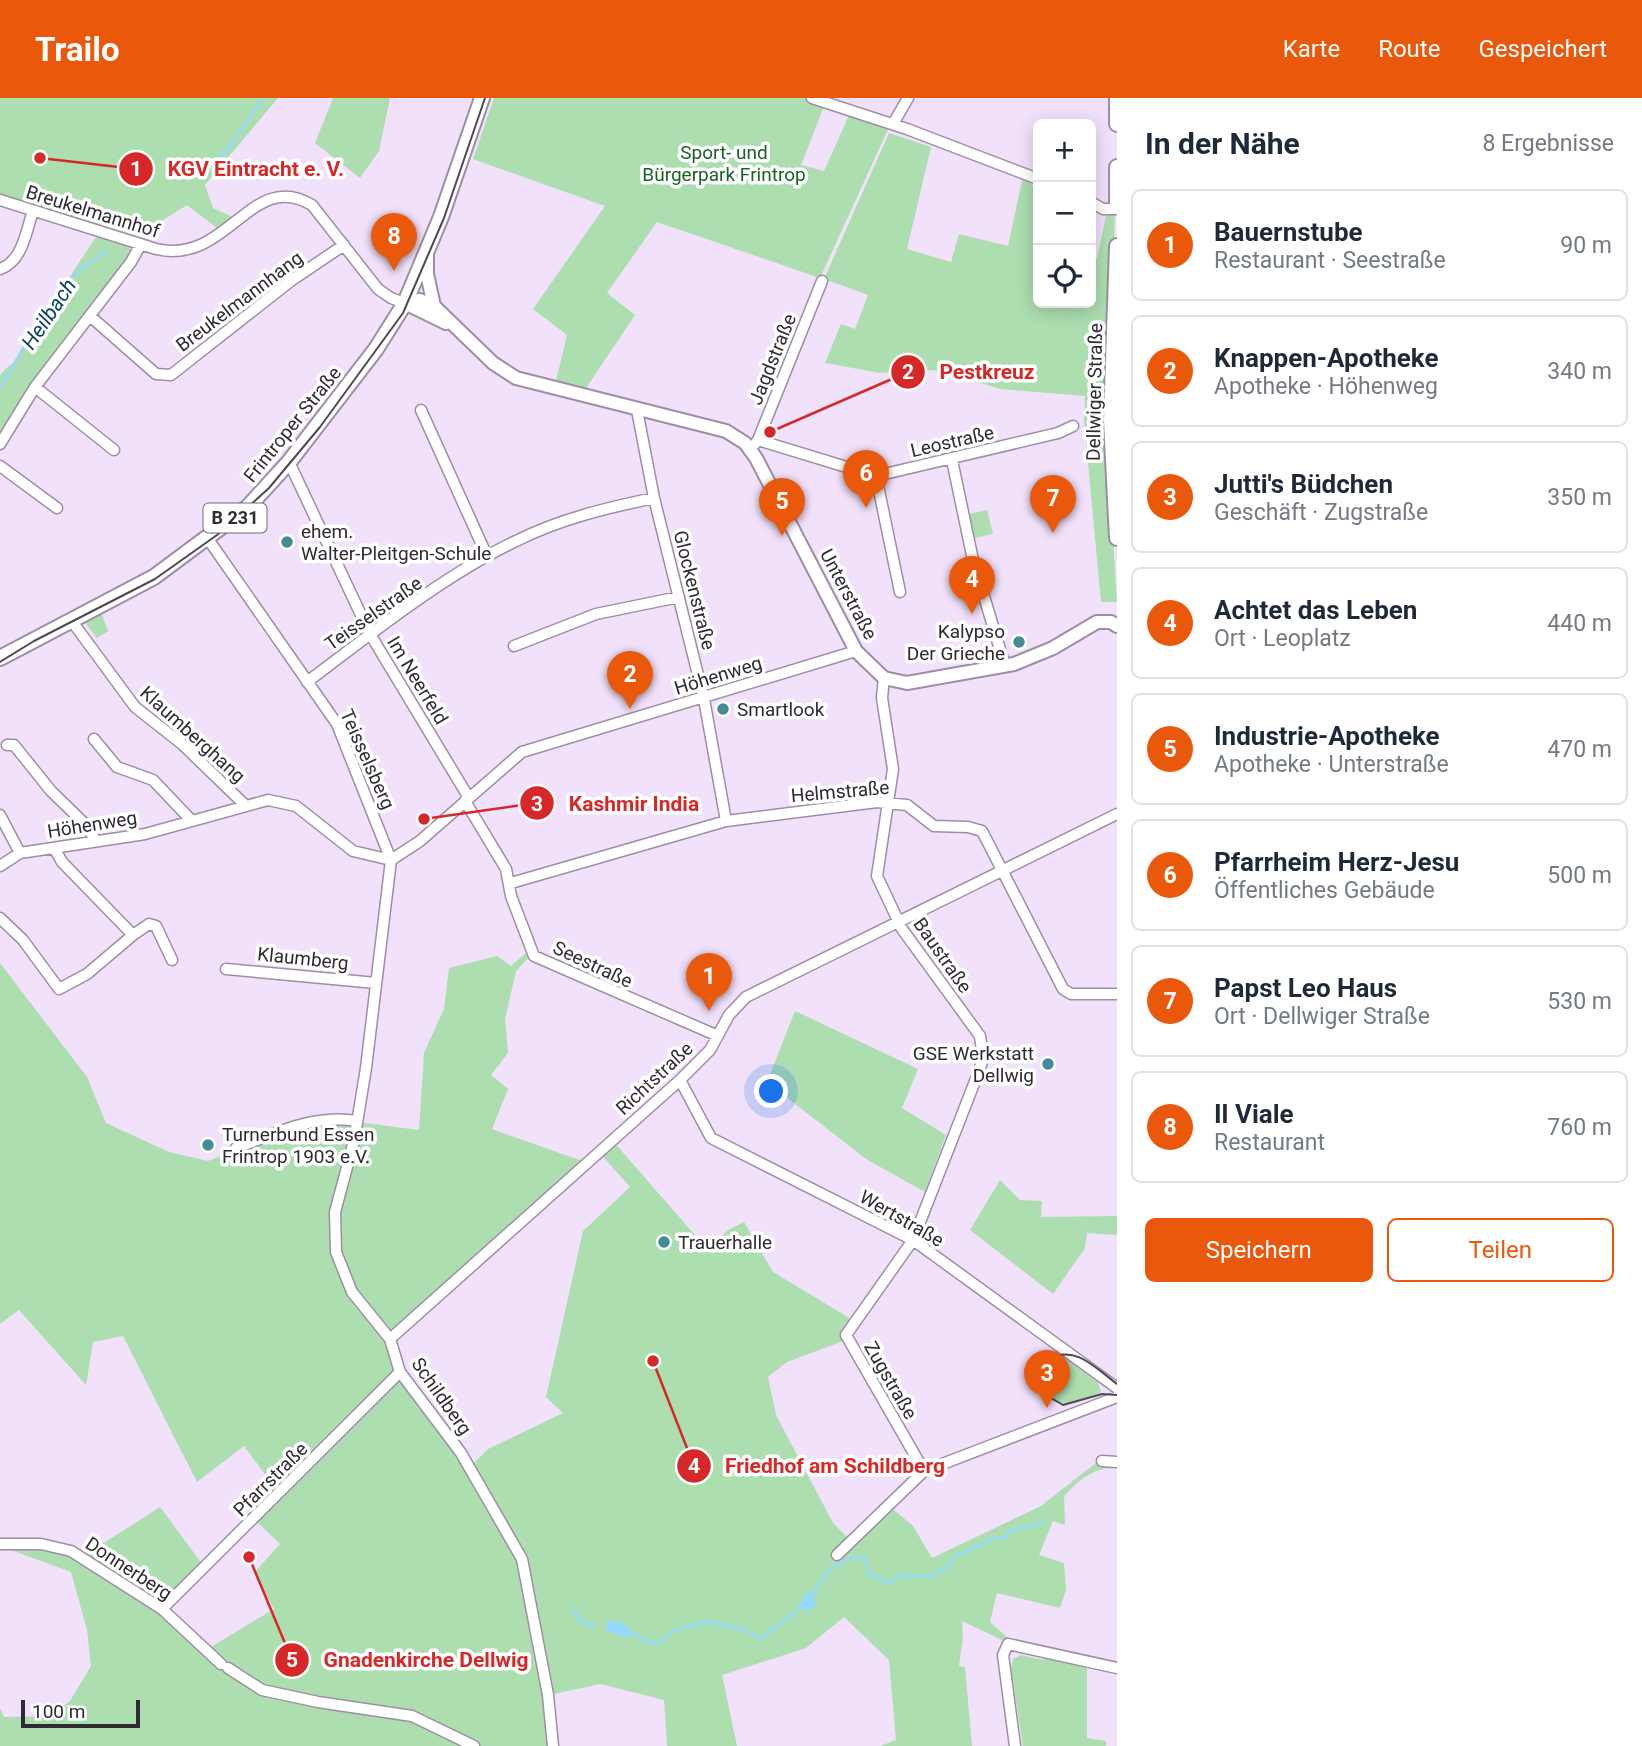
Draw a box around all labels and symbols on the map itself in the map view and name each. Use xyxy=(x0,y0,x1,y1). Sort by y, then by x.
park label: Sport- und Bürgerpark Frintrop xyxy=(642,141,806,186)
callout: KGV Eintracht e. V. xyxy=(119,148,358,190)
text: 1 xyxy=(130,157,142,181)
text: KGV Eintracht e. V. xyxy=(168,157,344,181)
street label: Breukelmannhof xyxy=(23,180,163,243)
pin: 8 xyxy=(371,213,417,271)
street label: Breukelmannhang xyxy=(171,246,307,357)
water label: Heilbach xyxy=(17,274,81,354)
street label: Jagdstraße xyxy=(744,310,801,408)
street label: Dellwiger Straße xyxy=(1082,323,1107,461)
callout: Pestkreuz xyxy=(891,351,1049,393)
text: 2 xyxy=(902,360,914,384)
text: Pestkreuz xyxy=(939,360,1035,384)
street label: Frintroper Straße xyxy=(239,362,346,487)
street label: Leostraße xyxy=(908,421,996,462)
pin: 6 xyxy=(843,450,889,508)
pin: 7 xyxy=(1030,475,1076,533)
pin: 5 xyxy=(759,478,805,536)
road number: B 231 xyxy=(204,504,266,532)
place label: ehem. Walter-Pleitgen-Schule xyxy=(301,520,491,565)
street label: Glockenstraße xyxy=(669,528,720,652)
marker: ehem. Walter-Pleitgen-Schule xyxy=(279,534,295,550)
street label: Unterstraße xyxy=(815,545,882,643)
pin: 4 xyxy=(949,556,995,614)
street label: Teisselstraße xyxy=(320,572,426,655)
place label: Kalypso Der Grieche xyxy=(907,620,1005,665)
street label: Im Neerfeld xyxy=(382,632,453,728)
marker: Kalypso Der Grieche xyxy=(1011,634,1027,650)
pin: 2 xyxy=(607,651,653,709)
street label: Höhenweg xyxy=(672,651,765,700)
street label: Klaumberghang xyxy=(135,681,250,788)
place label: Smartlook xyxy=(737,698,825,721)
marker: Smartlook xyxy=(715,701,731,717)
street label: Teisselsberg xyxy=(335,706,400,813)
street label: Helmstraße xyxy=(790,776,890,807)
callout: Kashmir India xyxy=(519,782,713,824)
text: 3 xyxy=(531,792,543,816)
text: Kashmir India xyxy=(569,792,699,816)
street label: Höhenweg xyxy=(46,806,139,843)
street label: Baustraße xyxy=(908,913,977,997)
street label: Seestraße xyxy=(549,936,636,993)
street label: Klaumberg xyxy=(256,942,350,975)
pin: 1 xyxy=(686,953,732,1011)
street label: Richtstraße xyxy=(611,1037,698,1120)
place label: GSE Werkstatt Dellwig xyxy=(913,1042,1034,1087)
marker: GSE Werkstatt Dellwig xyxy=(1040,1056,1056,1072)
your location xyxy=(754,1074,788,1108)
place label: Turnerbund Essen Frintrop 1903 e.V. xyxy=(222,1123,374,1168)
marker: Turnerbund Essen Frintrop 1903 e.V. xyxy=(200,1137,216,1153)
street label: Wertstraße xyxy=(855,1185,948,1252)
place label: Trauerhalle xyxy=(678,1231,772,1254)
marker: Trauerhalle xyxy=(656,1234,672,1250)
street label: Zugstraße xyxy=(859,1337,922,1423)
pin: 3 xyxy=(1024,1350,1070,1408)
street label: Schildberg xyxy=(407,1353,477,1439)
street label: Pfarrstraße xyxy=(228,1437,312,1521)
callout: Friedhof am Schildberg xyxy=(676,1445,959,1487)
text: 4 xyxy=(688,1454,700,1478)
text: Friedhof am Schildberg xyxy=(725,1454,945,1478)
street label: Donnerberg xyxy=(81,1532,176,1605)
callout: Gnadenkirche Dellwig xyxy=(275,1639,543,1681)
text: 5 xyxy=(286,1648,298,1672)
text: Gnadenkirche Dellwig xyxy=(324,1648,528,1672)
scale bar xyxy=(21,1697,140,1729)

